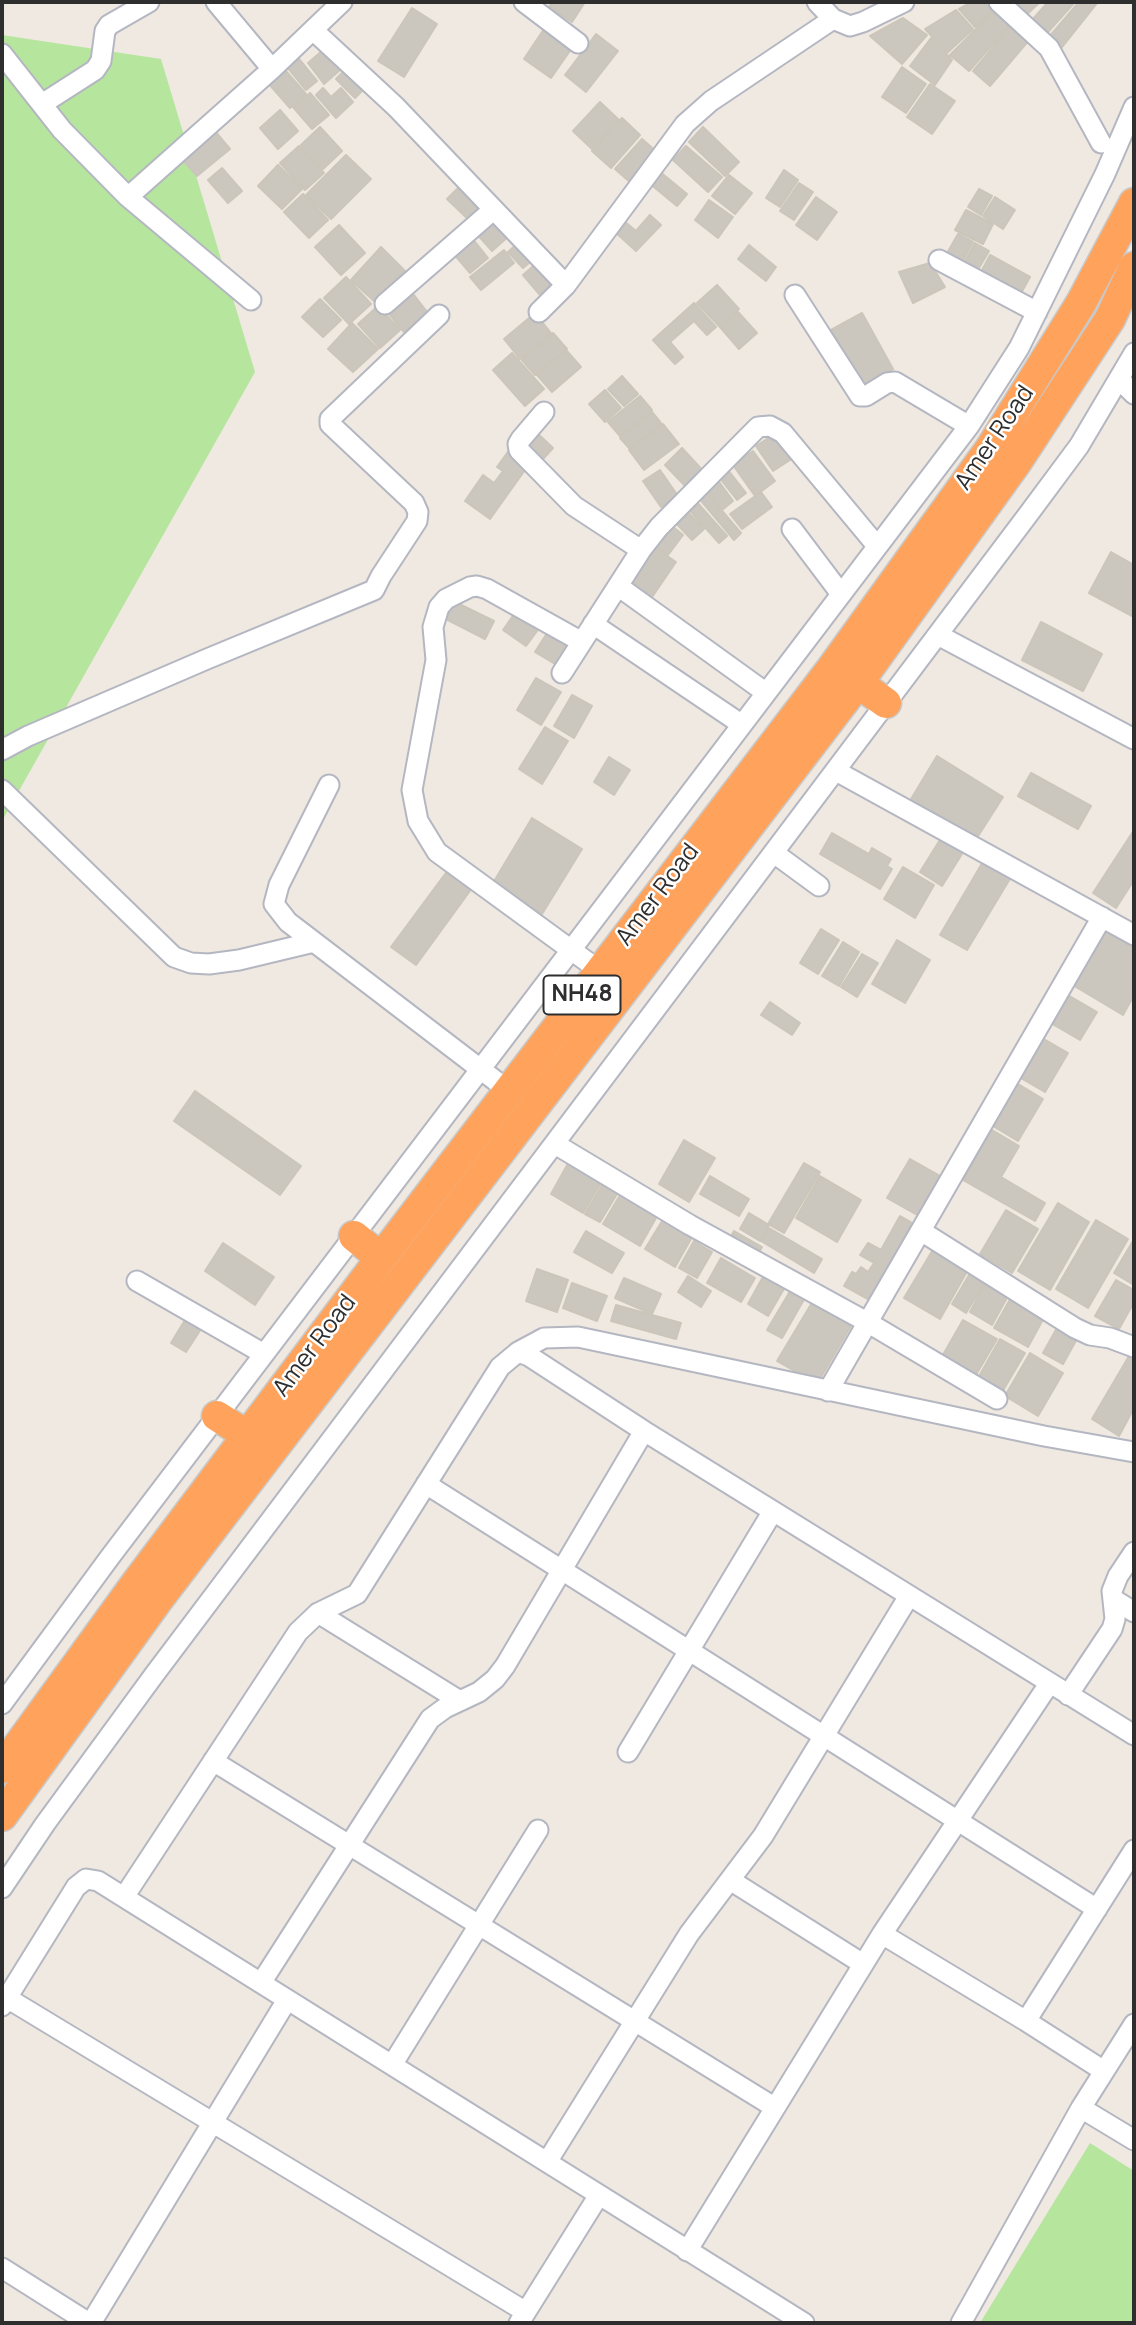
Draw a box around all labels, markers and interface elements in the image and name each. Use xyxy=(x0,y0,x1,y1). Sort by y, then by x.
street label: Amer Road xyxy=(950,380,1040,496)
street label: Amer Road xyxy=(610,838,706,952)
road number: NH48 xyxy=(544,976,620,1014)
street label: Amer Road xyxy=(267,1289,363,1403)

